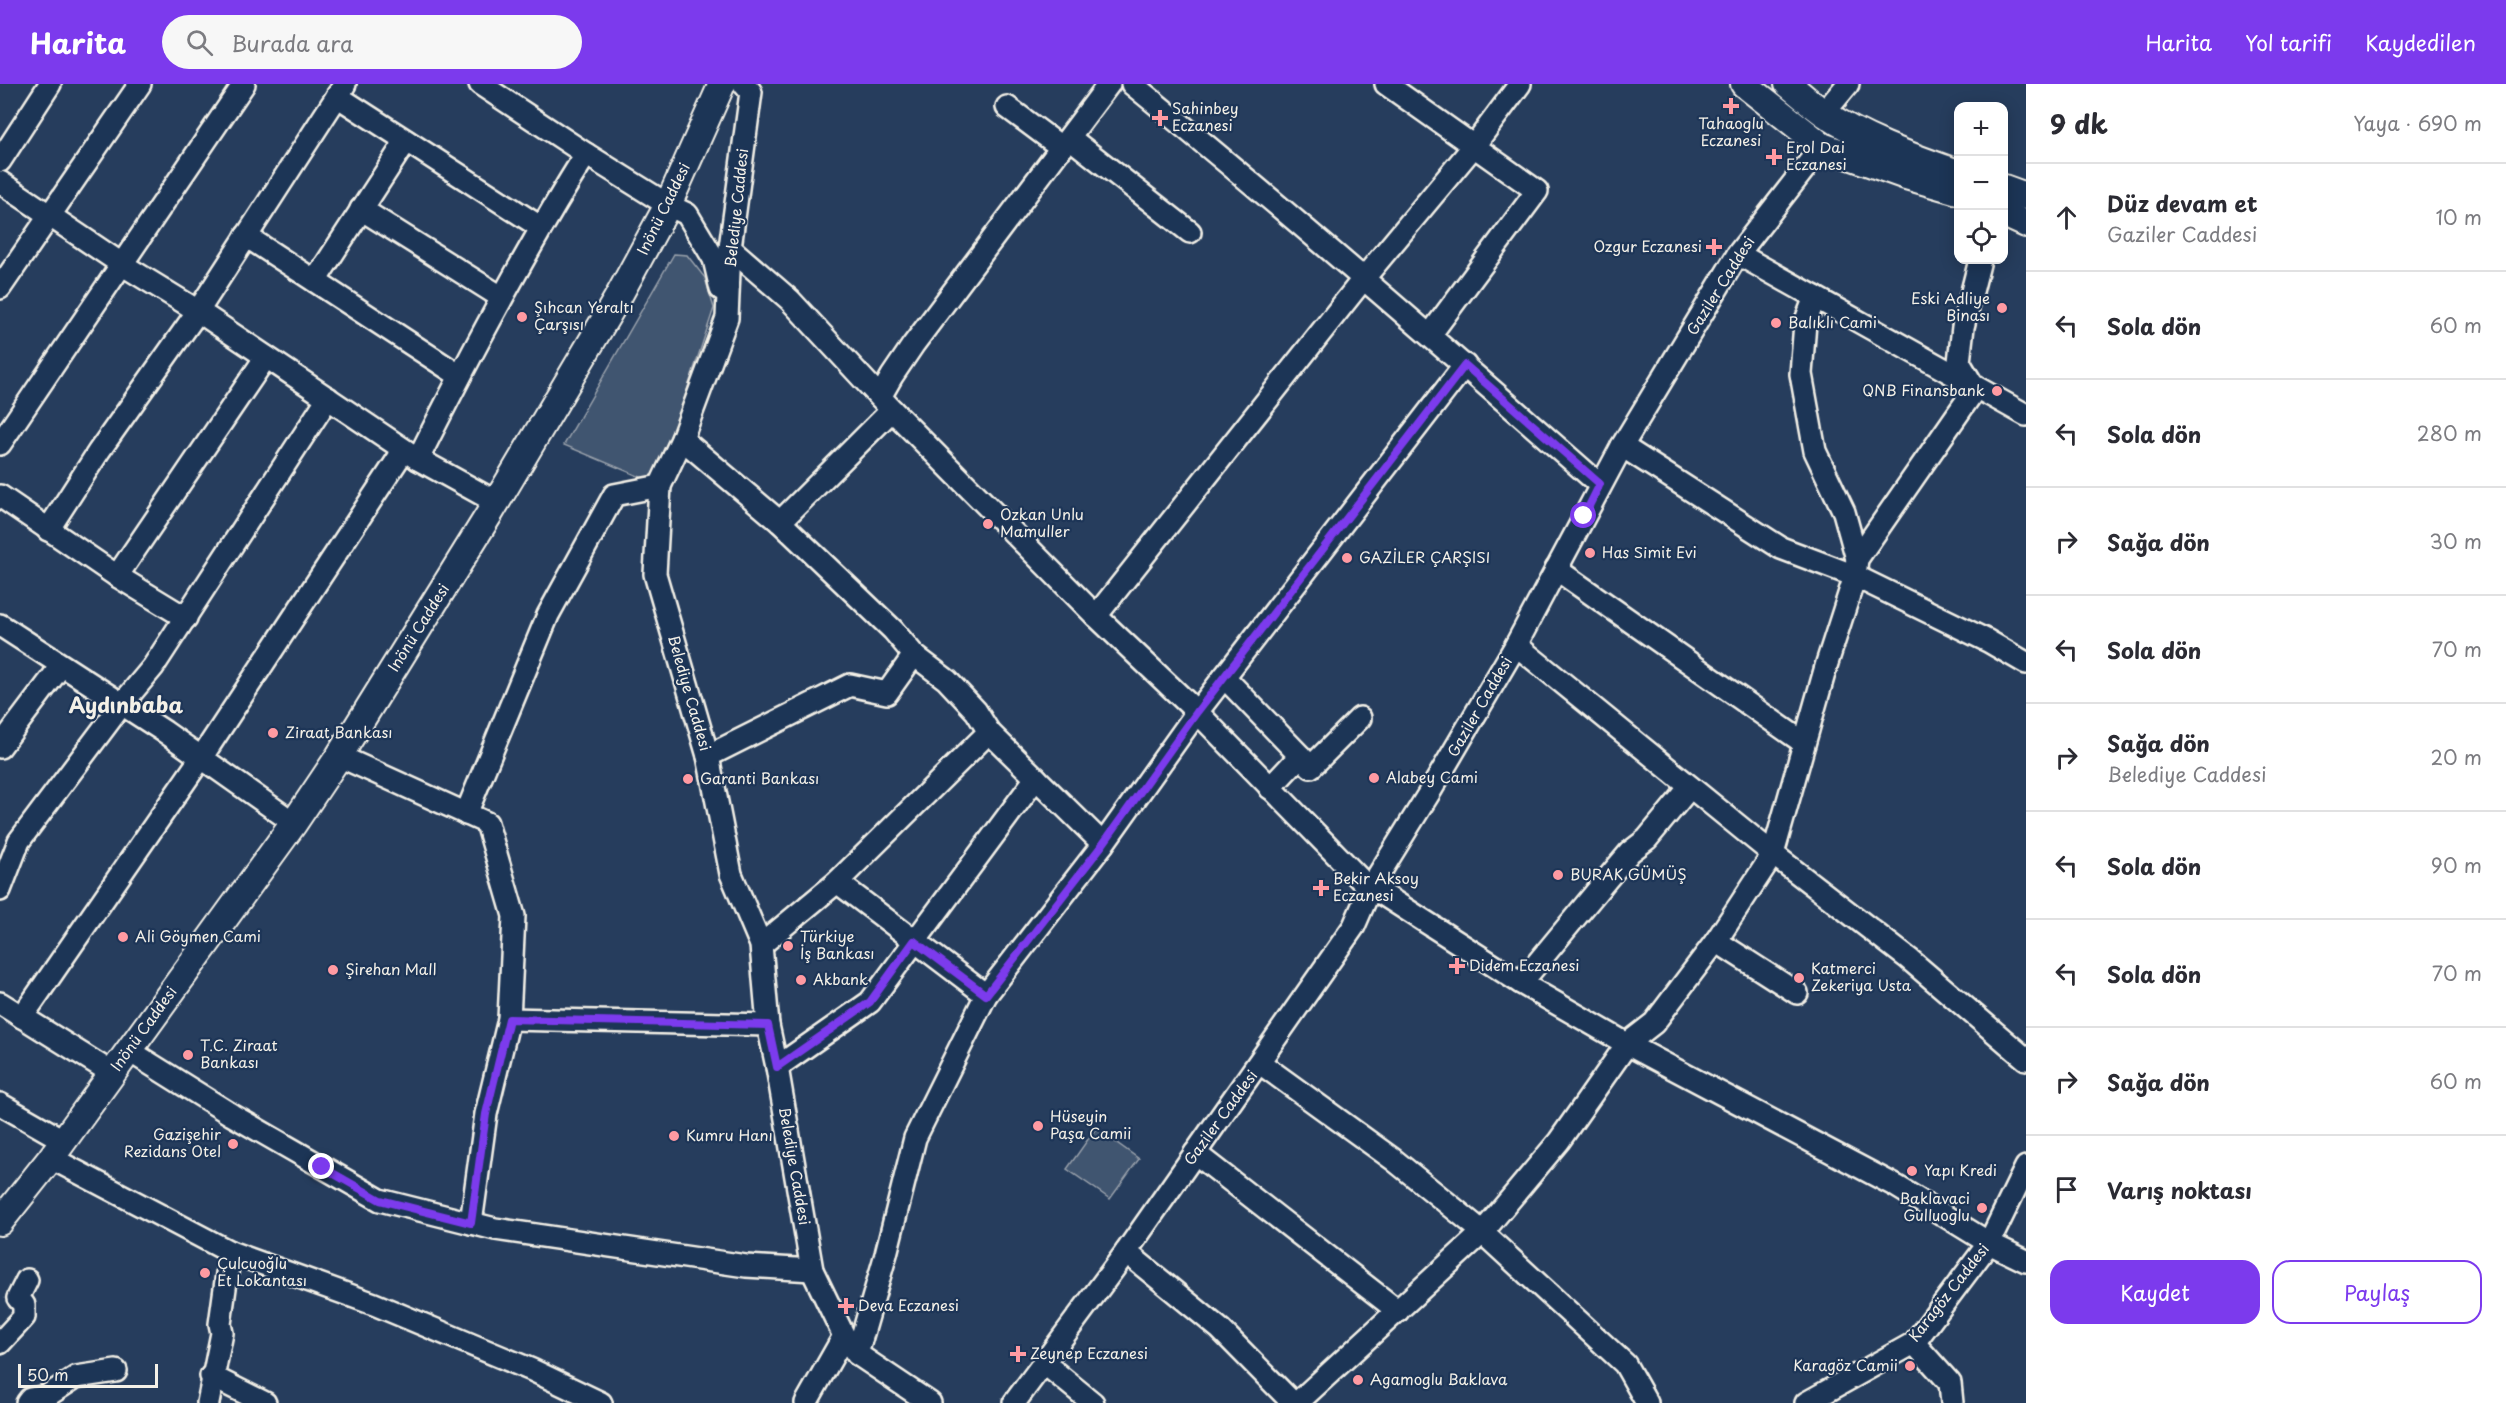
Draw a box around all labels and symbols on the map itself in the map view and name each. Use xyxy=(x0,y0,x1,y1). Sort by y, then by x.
place label: Sahinbey Eczanesi xyxy=(1172,96,1239,136)
marker: Tahaoglu Eczanesi xyxy=(1724,99,1738,113)
marker: Sahinbey Eczanesi xyxy=(1153,111,1167,125)
place label: Tahaoglu Eczanesi xyxy=(1698,111,1764,151)
place label: Erol Dai Eczanesi xyxy=(1786,135,1847,175)
street label: Belediye Caddesi xyxy=(718,147,753,269)
marker: Erol Dai Eczanesi xyxy=(1767,150,1781,164)
street label: Inönü Caddesi xyxy=(630,158,695,258)
street label: Gaziler Caddesi xyxy=(1680,231,1759,339)
place label: Ozgur Eczanesi xyxy=(1594,234,1702,257)
marker: Ozgur Eczanesi xyxy=(1707,240,1721,254)
place label: Eski Adliye Binası xyxy=(1911,286,1990,326)
place label: Şıhcan Yeraltı Çarşısı xyxy=(534,295,634,335)
marker: Eski Adliye Binası xyxy=(1995,301,2009,315)
marker: Şıhcan Yeraltı Çarşısı xyxy=(515,310,529,324)
place label: Balıklı Cami xyxy=(1788,310,1877,333)
marker: Balıklı Cami xyxy=(1769,316,1783,330)
place label: QNB Finansbank xyxy=(1862,378,1985,401)
marker: QNB Finansbank xyxy=(1990,384,2004,398)
place label: Ozkan Unlu Mamuller xyxy=(1000,502,1084,542)
route start xyxy=(1570,502,1596,528)
marker: Ozkan Unlu Mamuller xyxy=(981,517,995,531)
place label: Has Simit Evi xyxy=(1602,540,1697,563)
place label: GAZİLER ÇARŞISI xyxy=(1359,545,1490,568)
marker: Has Simit Evi xyxy=(1583,546,1597,560)
marker: GAZİLER ÇARŞISI xyxy=(1340,551,1354,565)
street label: Inönü Caddesi xyxy=(381,579,454,676)
street label: Belediye Caddesi xyxy=(663,632,718,753)
street label: Gaziler Caddesi xyxy=(1441,652,1517,761)
district label: Aydınbaba xyxy=(69,688,184,720)
place label: Ziraat Bankası xyxy=(285,720,392,743)
marker: Ziraat Bankası xyxy=(266,726,280,740)
place label: Alabey Cami xyxy=(1386,765,1478,788)
place label: Garanti Bankası xyxy=(700,766,819,789)
marker: Alabey Cami xyxy=(1367,771,1381,785)
marker: Garanti Bankası xyxy=(681,772,695,786)
place label: BURAK GÜMÜŞ xyxy=(1570,862,1687,885)
place label: Bekir Aksoy Eczanesi xyxy=(1333,866,1419,906)
marker: BURAK GÜMÜŞ xyxy=(1551,868,1565,882)
marker: Bekir Aksoy Eczanesi xyxy=(1314,881,1328,895)
place label: Ali Göymen Cami xyxy=(135,924,261,947)
place label: Türkiye İş Bankası xyxy=(800,924,875,964)
marker: Ali Göymen Cami xyxy=(116,930,130,944)
marker: Türkiye İş Bankası xyxy=(781,939,795,953)
place label: Didem Eczanesi xyxy=(1469,953,1579,976)
place label: Katmerci Zekeriya Usta xyxy=(1811,956,1912,996)
place label: Şirehan Mall xyxy=(345,957,437,980)
marker: Didem Eczanesi xyxy=(1450,959,1464,973)
marker: Şirehan Mall xyxy=(326,963,340,977)
place label: Akbank xyxy=(813,967,868,990)
marker: Katmerci Zekeriya Usta xyxy=(1792,971,1806,985)
marker: Akbank xyxy=(794,973,808,987)
street label: Inönü Caddesi xyxy=(104,981,182,1075)
place label: T.C. Ziraat Bankası xyxy=(200,1033,278,1073)
marker: T.C. Ziraat Bankası xyxy=(181,1048,195,1062)
street label: Gaziler Caddesi xyxy=(1177,1065,1262,1169)
place label: Hüseyin Paşa Camii xyxy=(1050,1104,1131,1144)
street label: Belediye Caddesi xyxy=(774,1105,817,1227)
marker: Hüseyin Paşa Camii xyxy=(1031,1119,1045,1133)
place label: Gazişehir Rezidans Otel xyxy=(124,1122,221,1162)
place label: Kumru Hanı xyxy=(686,1123,773,1146)
marker: Kumru Hanı xyxy=(667,1129,681,1143)
marker: Gazişehir Rezidans Otel xyxy=(226,1137,240,1151)
route end xyxy=(308,1153,334,1179)
place label: Yapı Kredi xyxy=(1924,1158,1997,1181)
marker: Yapı Kredi xyxy=(1905,1164,1919,1178)
place label: Baklavaci Gulluoglu xyxy=(1899,1186,1970,1226)
marker: Baklavaci Gulluoglu xyxy=(1975,1201,1989,1215)
street label: Karagöz Caddesi xyxy=(1902,1238,1994,1346)
place label: Çulcuoğlu Et Lokantası xyxy=(217,1251,307,1291)
marker: Çulcuoğlu Et Lokantası xyxy=(198,1266,212,1280)
place label: Deva Eczanesi xyxy=(858,1293,959,1316)
marker: Deva Eczanesi xyxy=(839,1299,853,1313)
place label: Zeynep Eczanesi xyxy=(1030,1341,1148,1364)
marker: Zeynep Eczanesi xyxy=(1011,1347,1025,1361)
place label: Karagöz Camii xyxy=(1793,1353,1898,1376)
marker: Karagöz Camii xyxy=(1903,1359,1917,1373)
scale bar xyxy=(18,1361,158,1388)
place label: Agamoglu Baklava xyxy=(1370,1367,1508,1390)
marker: Agamoglu Baklava xyxy=(1351,1373,1365,1387)

